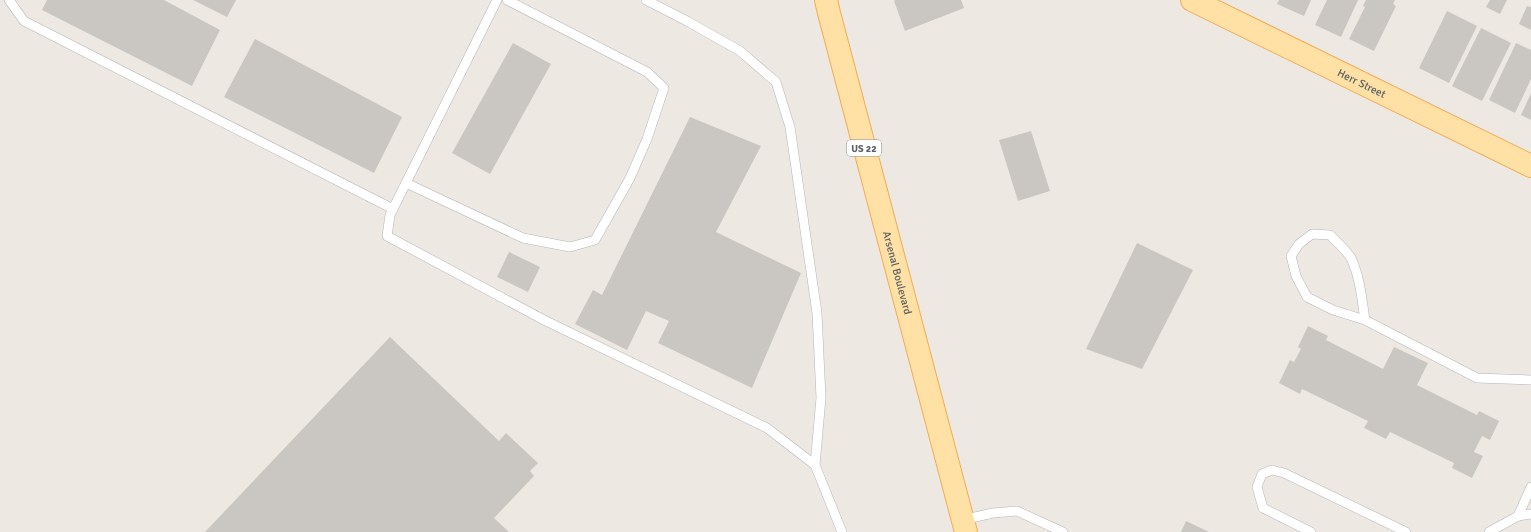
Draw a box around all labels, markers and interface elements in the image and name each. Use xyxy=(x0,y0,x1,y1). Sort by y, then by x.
street label: Herr Street xyxy=(1335,66,1388,101)
road number: US 22 xyxy=(847,140,881,156)
street label: Arsenal Boulevard xyxy=(880,230,914,316)

